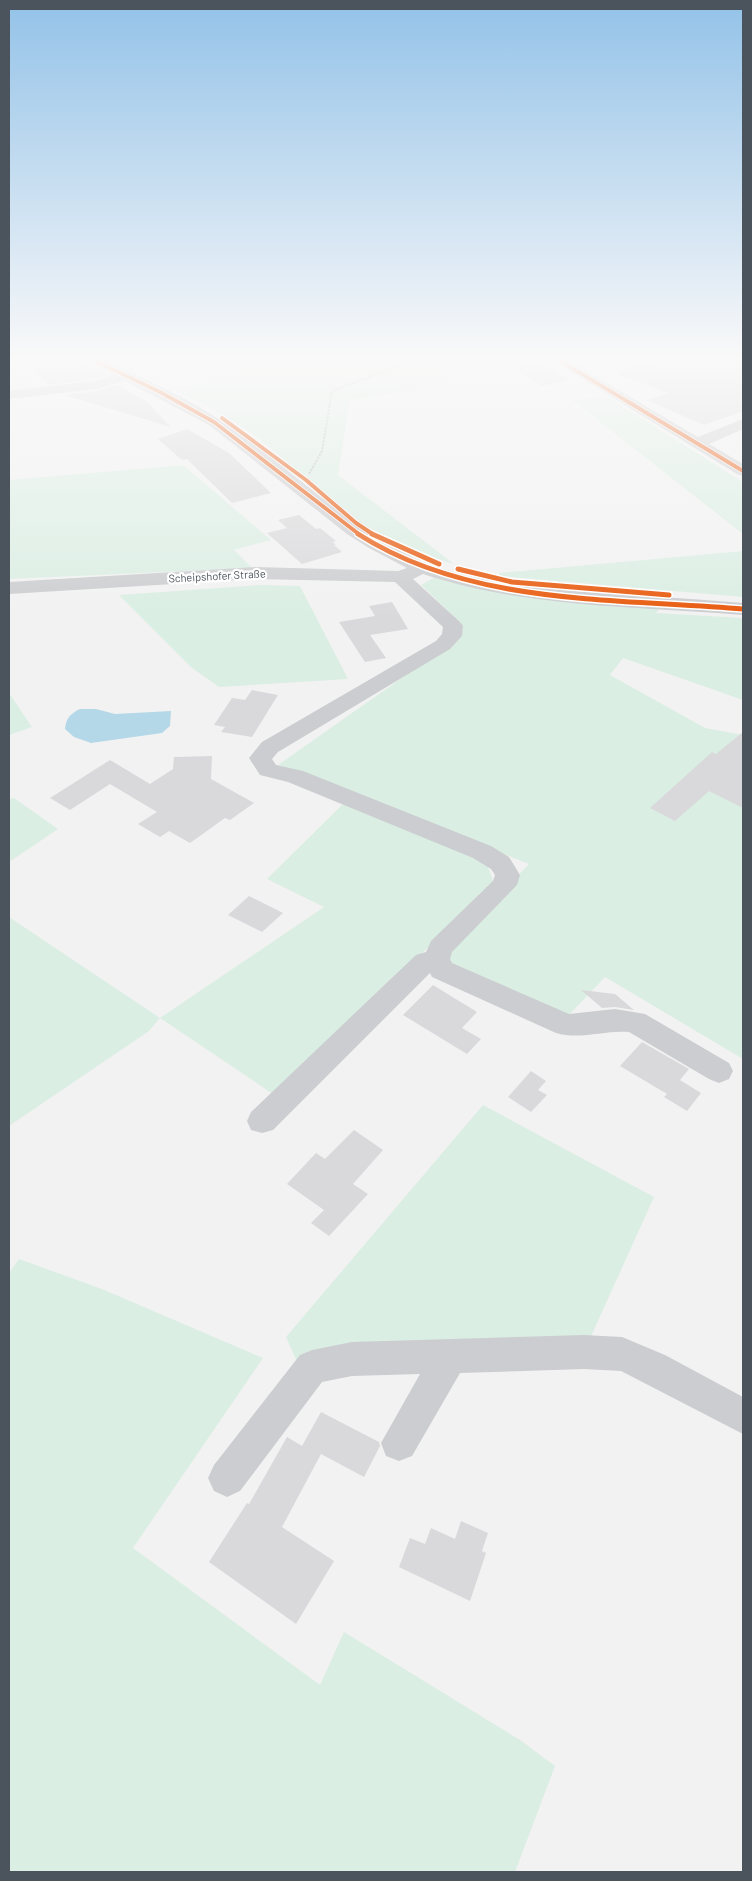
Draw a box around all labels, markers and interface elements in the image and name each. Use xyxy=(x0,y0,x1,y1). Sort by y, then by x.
street label: Scheipshofer Straße xyxy=(168,566,266,585)

